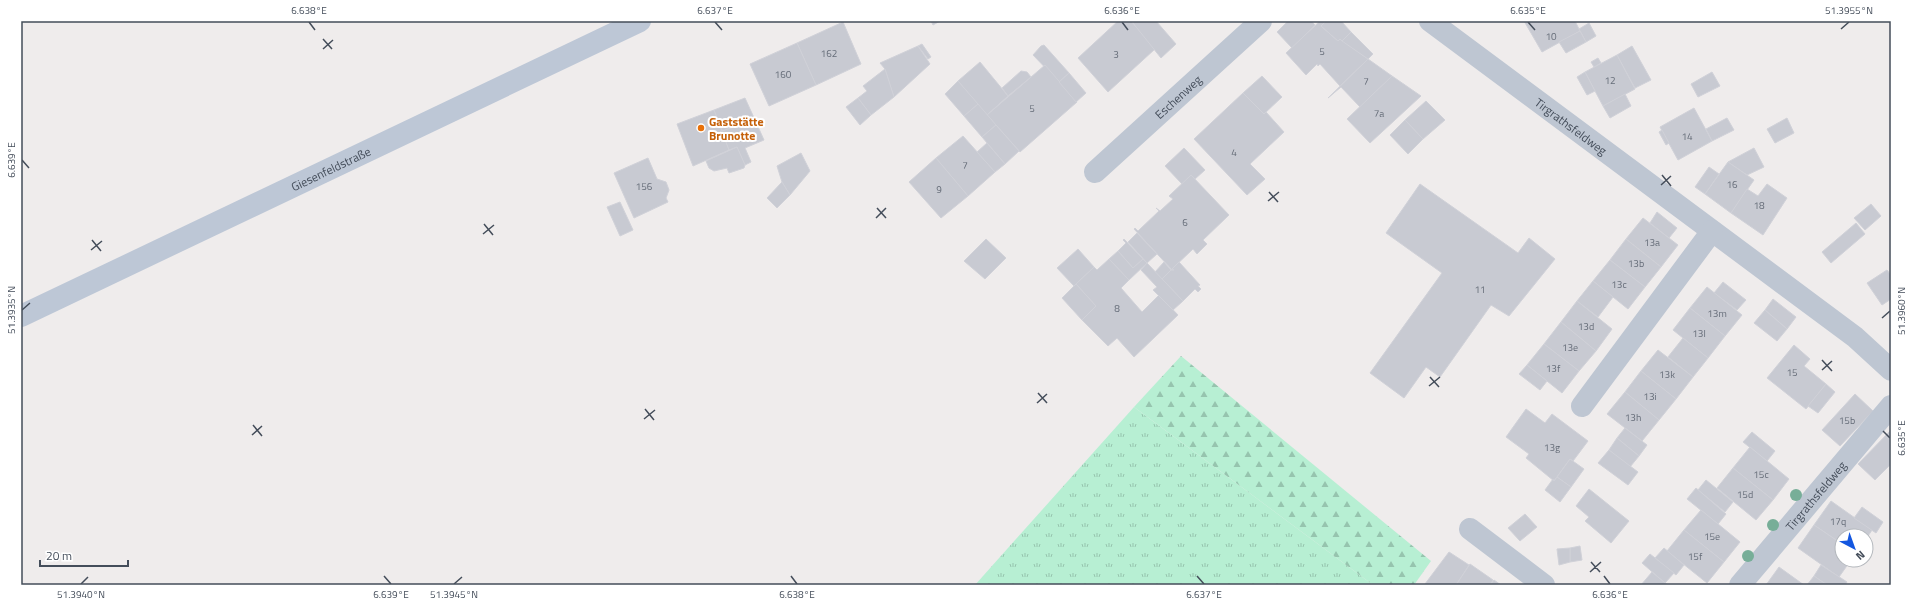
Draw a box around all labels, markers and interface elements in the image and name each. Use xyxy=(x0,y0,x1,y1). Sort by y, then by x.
text: 6.638°E xyxy=(291,3,327,18)
text: 6.637°E xyxy=(697,3,733,18)
text: 6.636°E xyxy=(1104,3,1140,18)
text: 6.635°E xyxy=(1510,3,1546,18)
text: 51.3955°N xyxy=(1825,3,1873,18)
house number: 10 xyxy=(1545,29,1557,44)
house number: 5 xyxy=(1319,44,1325,59)
house number: 162 xyxy=(821,46,837,61)
house number: 3 xyxy=(1113,47,1119,62)
house number: 160 xyxy=(775,67,792,82)
street label: Eschenweg xyxy=(1150,70,1206,123)
house number: 12 xyxy=(1604,73,1616,88)
house number: 7 xyxy=(1363,74,1369,89)
street label: Tirgrathsfeldweg xyxy=(1531,93,1611,159)
house number: 5 xyxy=(1029,101,1035,116)
house number: 7a xyxy=(1374,106,1384,121)
place label: Gaststätte Brunotte xyxy=(709,112,764,145)
marker: Gaststätte Brunotte xyxy=(696,123,706,133)
house number: 14 xyxy=(1681,129,1693,144)
street label: Giesenfeldstraße xyxy=(288,141,374,196)
text: 6.639°E xyxy=(4,142,19,178)
house number: 4 xyxy=(1231,145,1237,160)
house number: 7 xyxy=(962,158,968,173)
house number: 16 xyxy=(1726,177,1738,192)
house number: 156 xyxy=(636,179,653,194)
house number: 9 xyxy=(936,182,942,197)
house number: 18 xyxy=(1753,198,1765,213)
house number: 6 xyxy=(1182,215,1188,230)
house number: 13a xyxy=(1644,235,1660,250)
house number: 13b xyxy=(1628,256,1644,271)
house number: 13c xyxy=(1611,277,1627,292)
house number: 11 xyxy=(1474,282,1486,297)
text: 51.3935°N xyxy=(4,286,19,334)
text: 51.3960°N xyxy=(1894,287,1909,335)
house number: 8 xyxy=(1114,301,1120,316)
house number: 13m xyxy=(1707,306,1727,321)
house number: 13d xyxy=(1578,319,1594,334)
house number: 13l xyxy=(1692,326,1706,341)
house number: 13e xyxy=(1562,340,1578,355)
house number: 13f xyxy=(1546,361,1561,376)
house number: 15 xyxy=(1786,365,1798,380)
house number: 13k xyxy=(1659,367,1675,382)
house number: 13i xyxy=(1643,389,1657,404)
house number: 13h xyxy=(1625,410,1641,425)
house number: 15b xyxy=(1839,413,1855,428)
text: 6.635°E xyxy=(1894,420,1909,456)
house number: 13g xyxy=(1544,440,1560,455)
street label: Tirgrathsfeldweg xyxy=(1780,457,1850,535)
house number: 15c xyxy=(1753,467,1769,482)
house number: 15d xyxy=(1737,487,1753,502)
house number: 17q xyxy=(1830,514,1846,529)
north arrow xyxy=(1834,528,1874,568)
house number: 15e xyxy=(1704,529,1720,544)
scale bar xyxy=(40,542,128,568)
text: 20 m xyxy=(46,546,72,565)
text: N xyxy=(1852,547,1869,564)
house number: 15f xyxy=(1688,549,1703,564)
text: 51.3940°N xyxy=(57,587,105,602)
text: 6.639°E xyxy=(373,587,409,602)
text: 51.3945°N xyxy=(430,587,478,602)
text: 6.638°E xyxy=(779,587,815,602)
text: 6.637°E xyxy=(1186,587,1222,602)
text: 6.636°E xyxy=(1592,587,1628,602)

